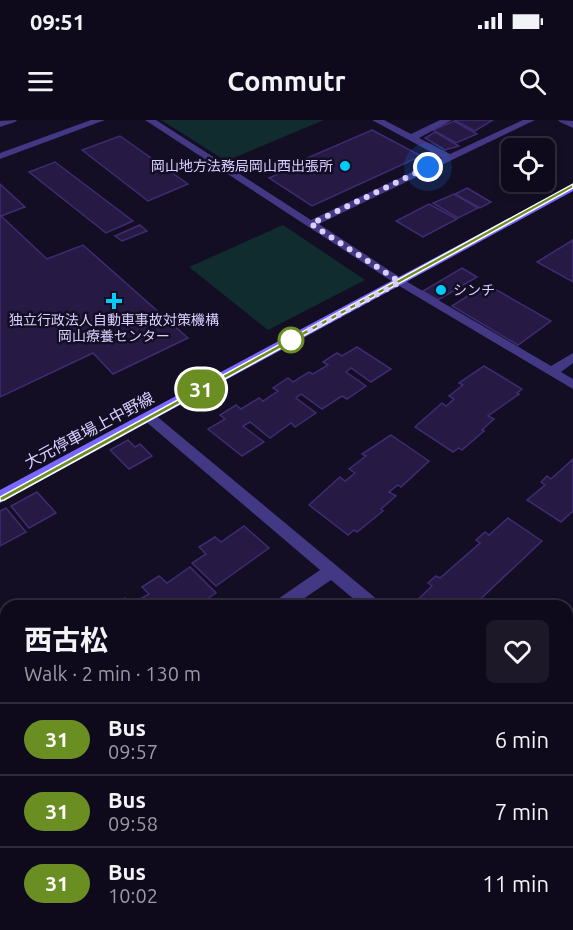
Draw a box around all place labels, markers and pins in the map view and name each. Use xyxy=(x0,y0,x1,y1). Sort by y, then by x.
place label: 岡山地方法務局岡山西出張所 xyxy=(151,158,333,174)
marker: 岡山地方法務局岡山西出張所 xyxy=(338,159,352,173)
place label: シンチ xyxy=(453,282,495,298)
marker: シンチ xyxy=(434,283,448,297)
marker: 独立行政法人自動車事故対策機構 岡山療養センター xyxy=(105,292,123,310)
place label: 独立行政法人自動車事故対策機構 岡山療養センター xyxy=(9,312,219,344)
unlabelled marker xyxy=(278,327,304,353)

